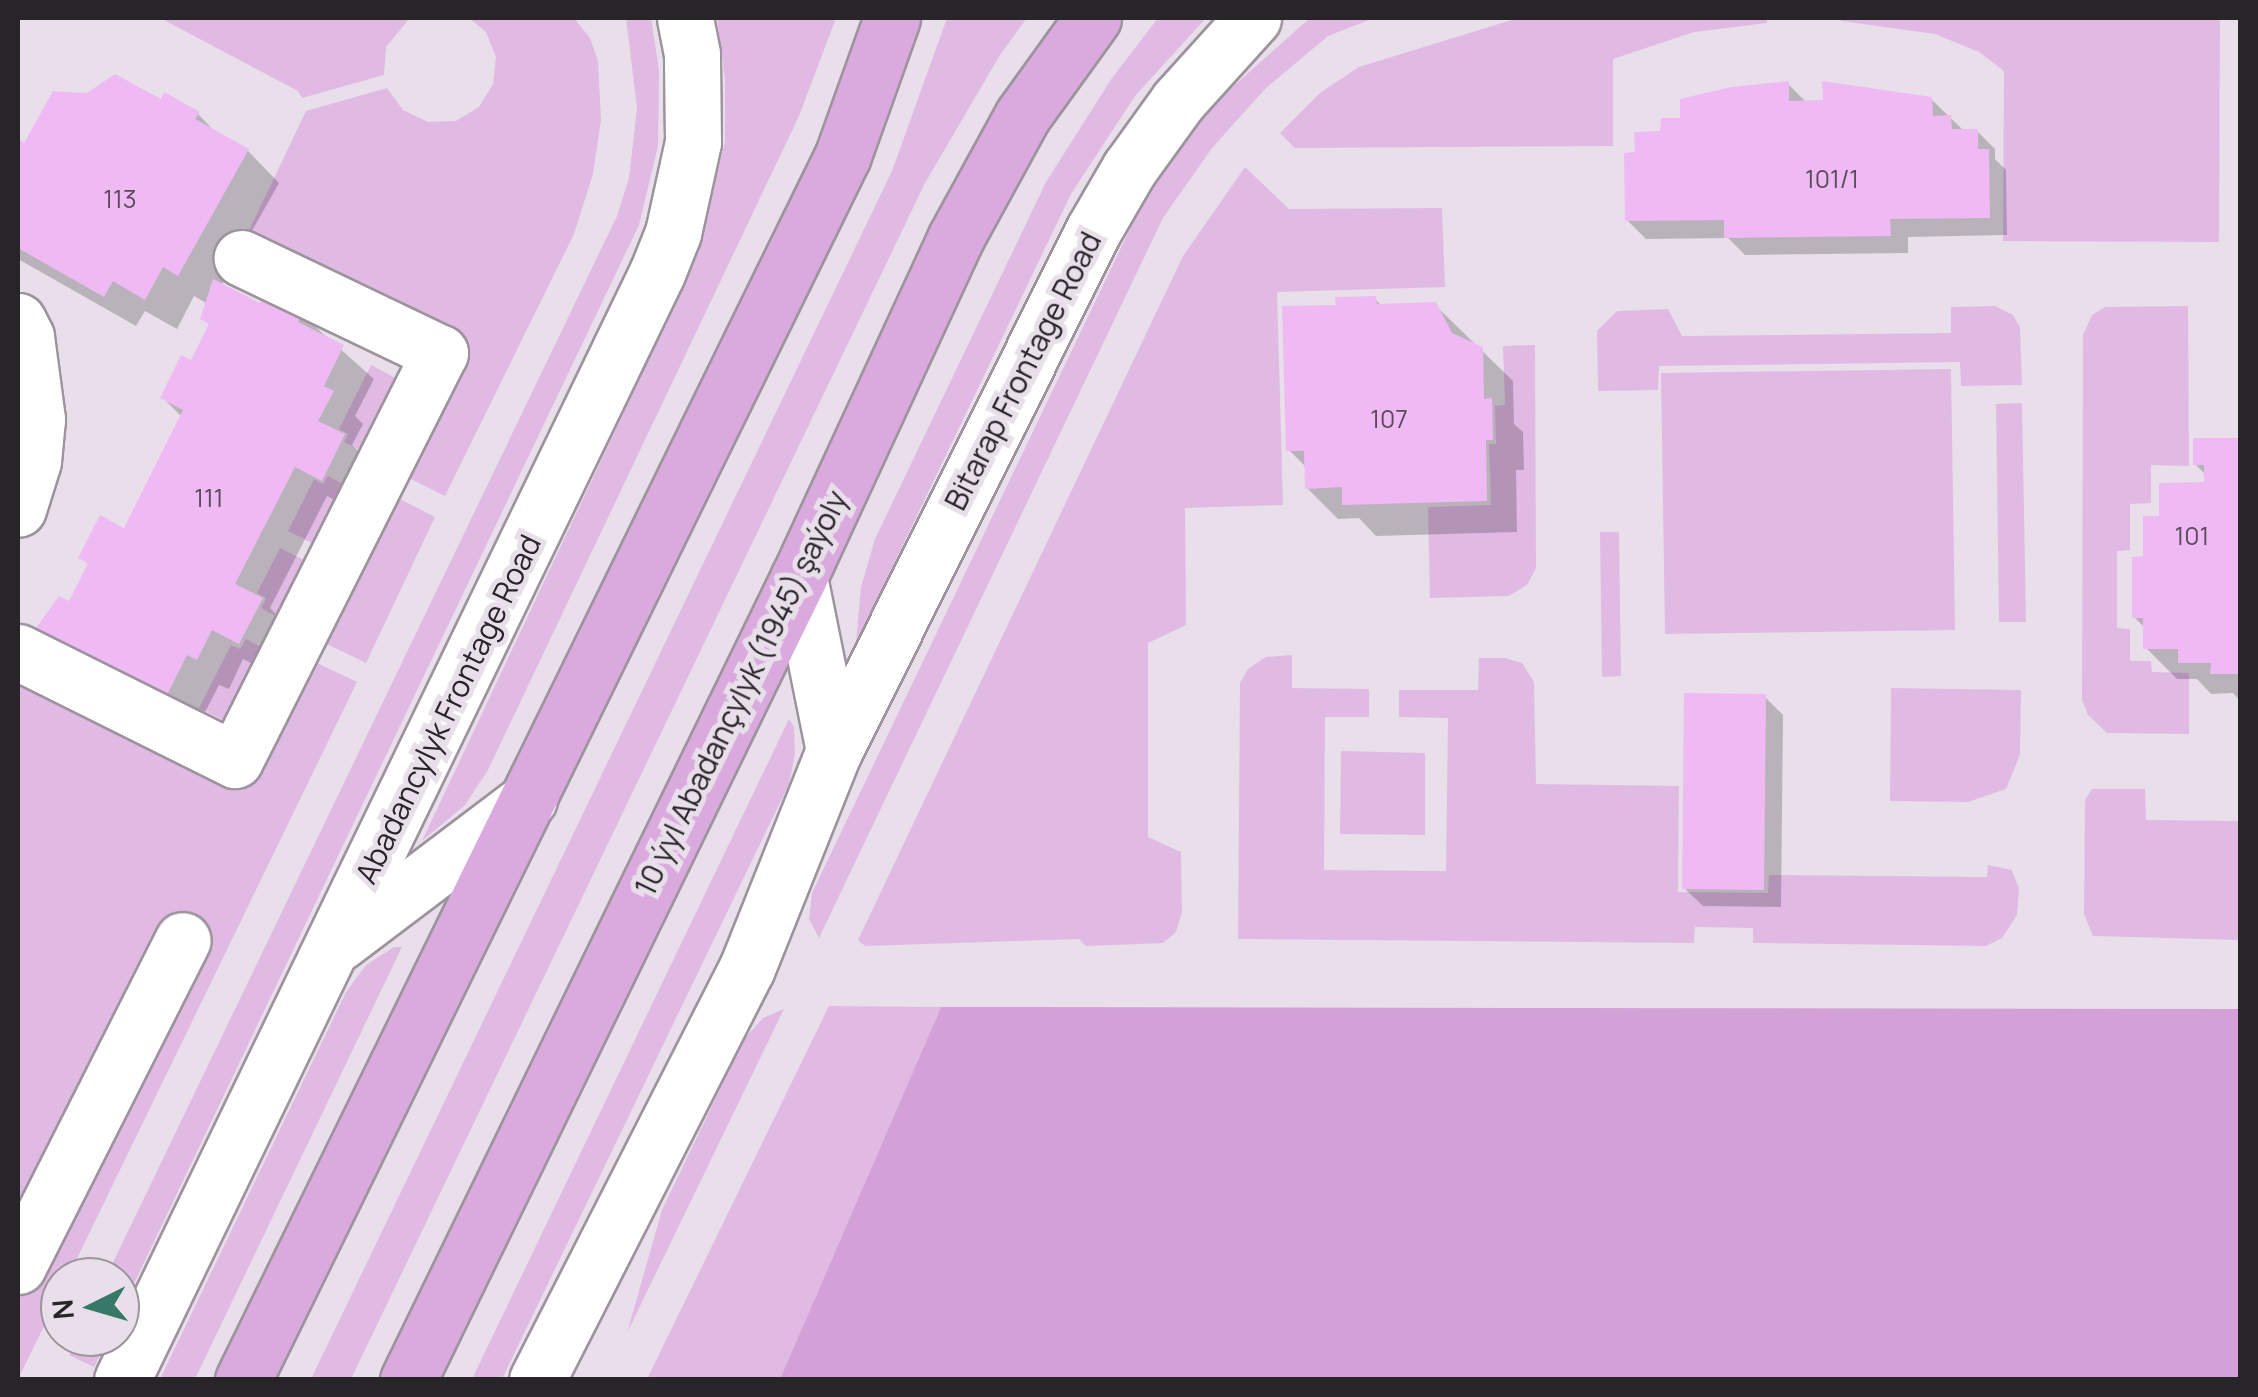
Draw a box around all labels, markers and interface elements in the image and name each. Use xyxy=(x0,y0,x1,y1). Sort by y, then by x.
house number: 101/1 xyxy=(1805,164,1859,194)
house number: 113 xyxy=(103,184,137,214)
street label: Bitarap Frontage Road xyxy=(937,226,1109,516)
house number: 107 xyxy=(1370,404,1408,434)
house number: 111 xyxy=(194,483,224,513)
street label: 10 ýyl Abadançylyk (1945) şaýoly xyxy=(627,485,855,901)
house number: 101 xyxy=(2175,521,2209,551)
street label: Abadancylyk Frontage Road xyxy=(348,529,548,889)
north arrow xyxy=(40,1257,140,1357)
text: N xyxy=(42,1298,82,1321)

